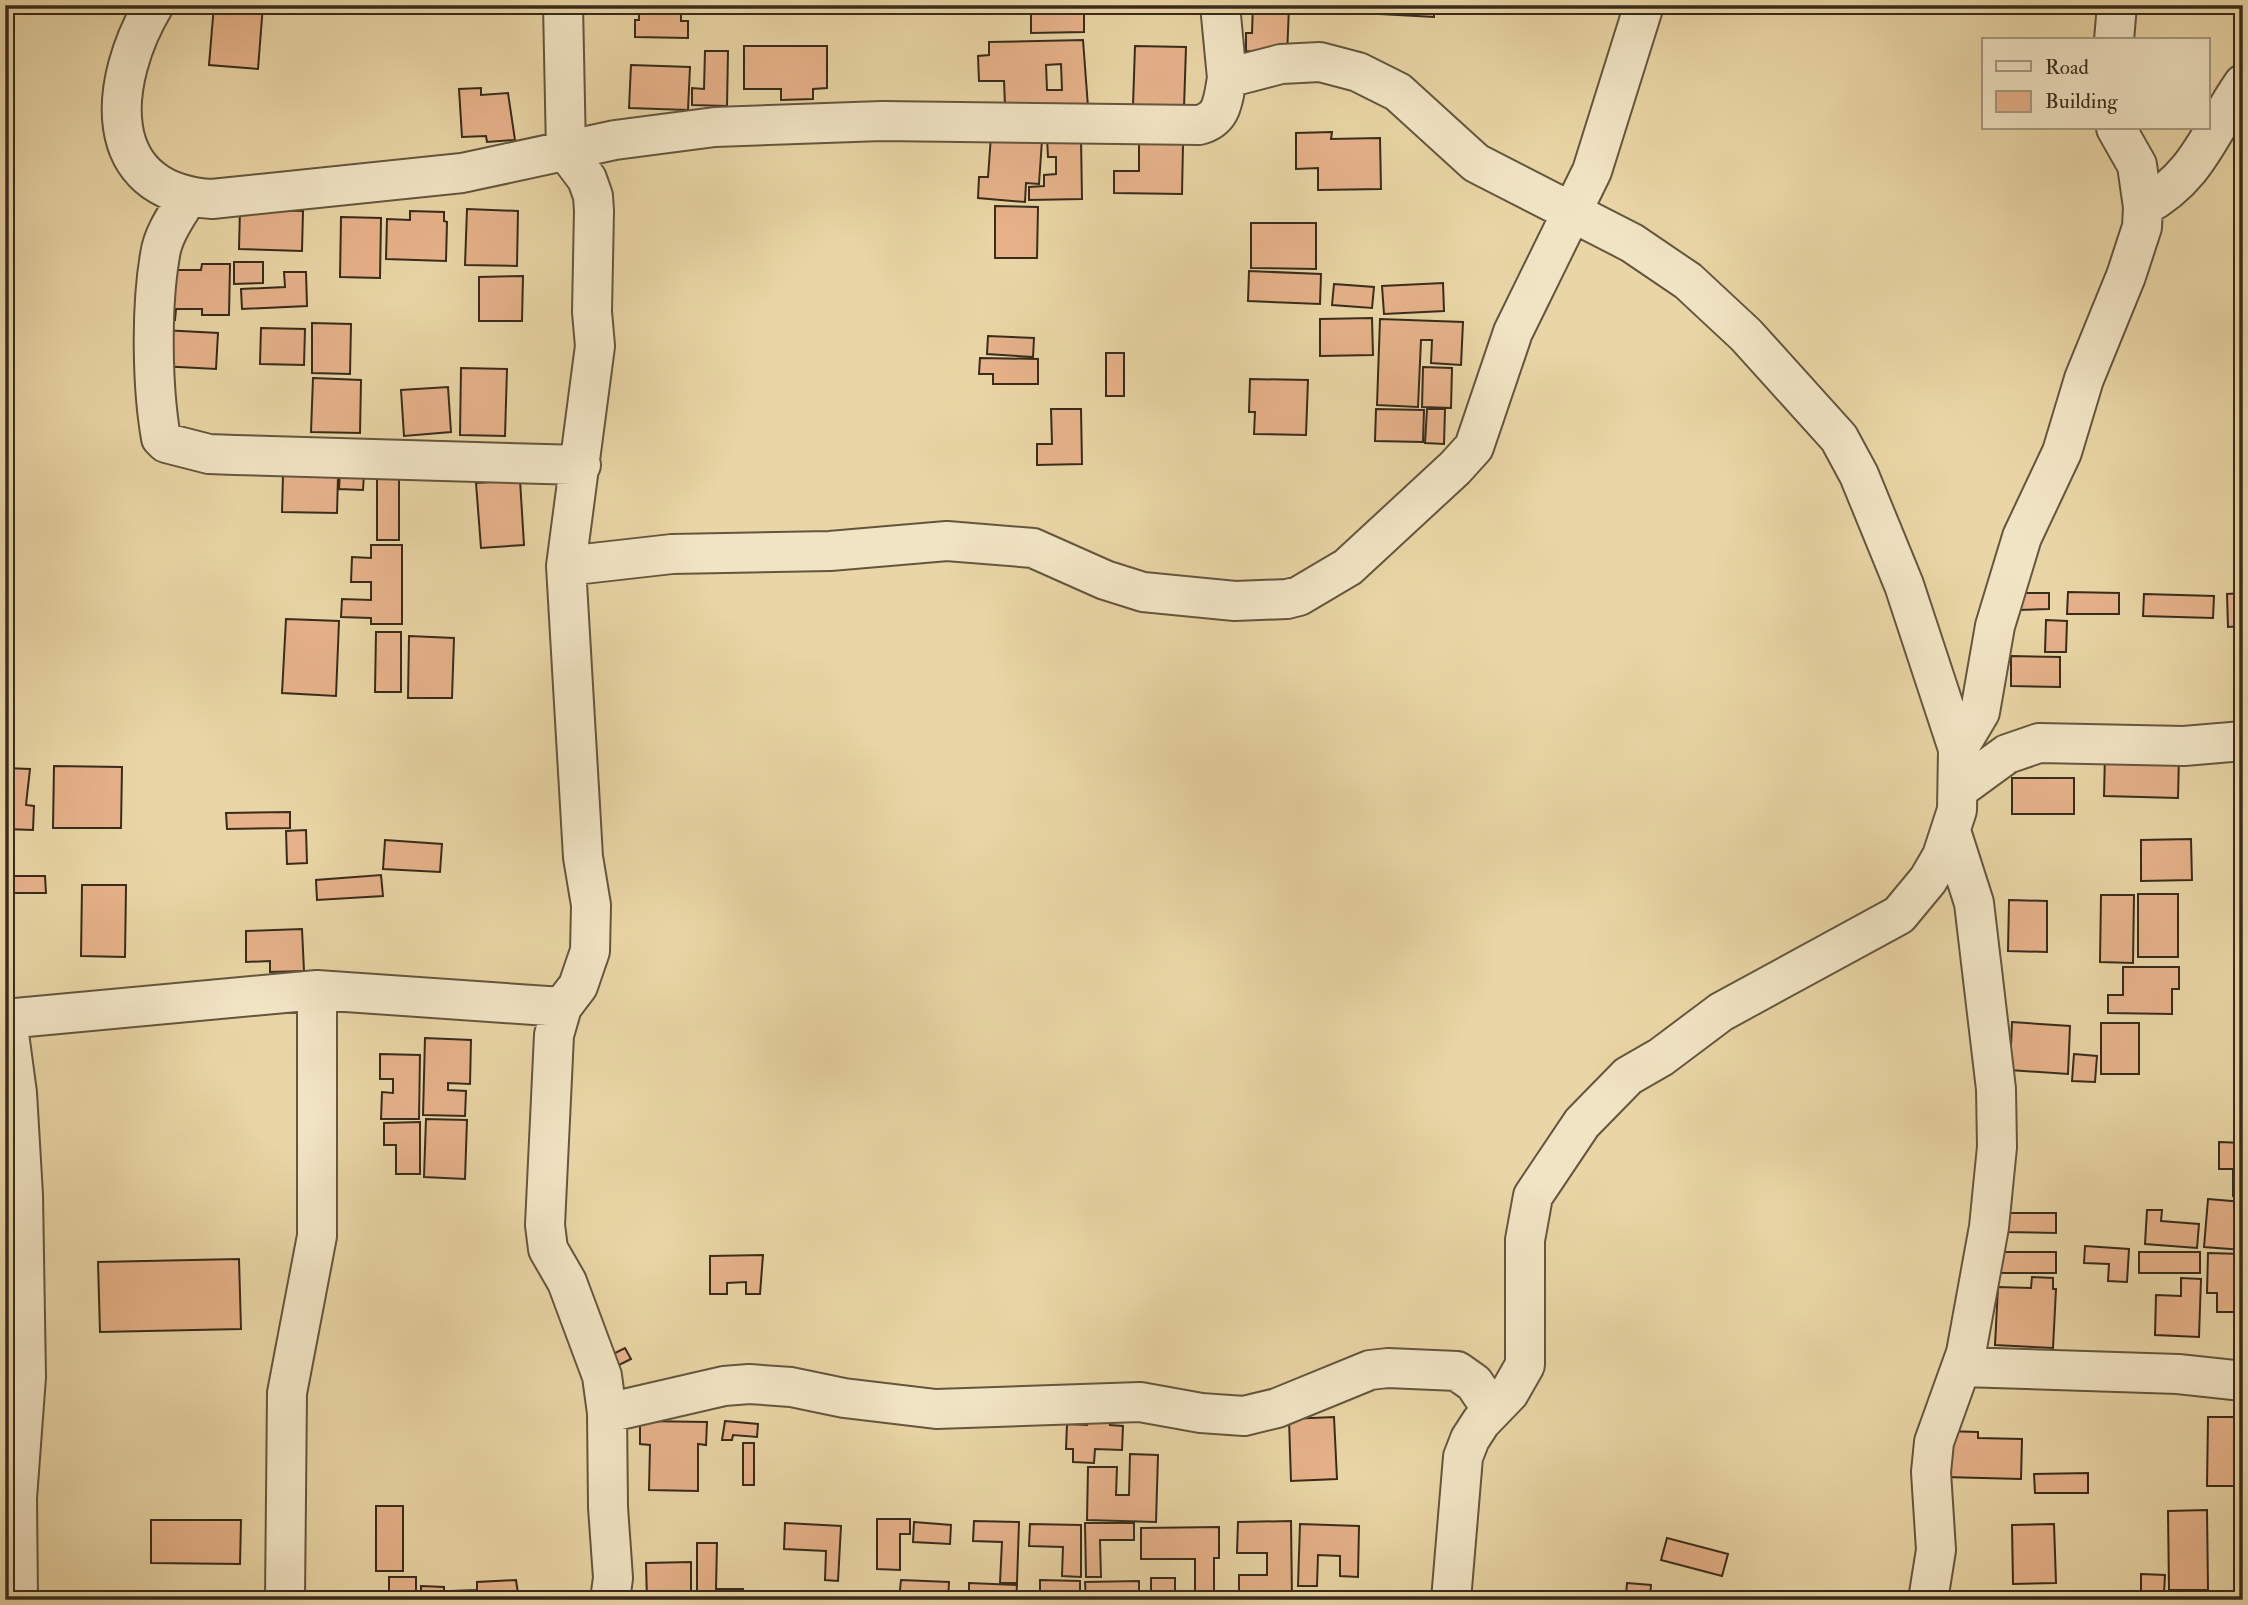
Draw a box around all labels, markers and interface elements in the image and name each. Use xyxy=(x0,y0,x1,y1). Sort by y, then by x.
legend xyxy=(1982,38,2210,130)
text: Road xyxy=(2045,54,2090,81)
text: Building xyxy=(2045,88,2118,115)

